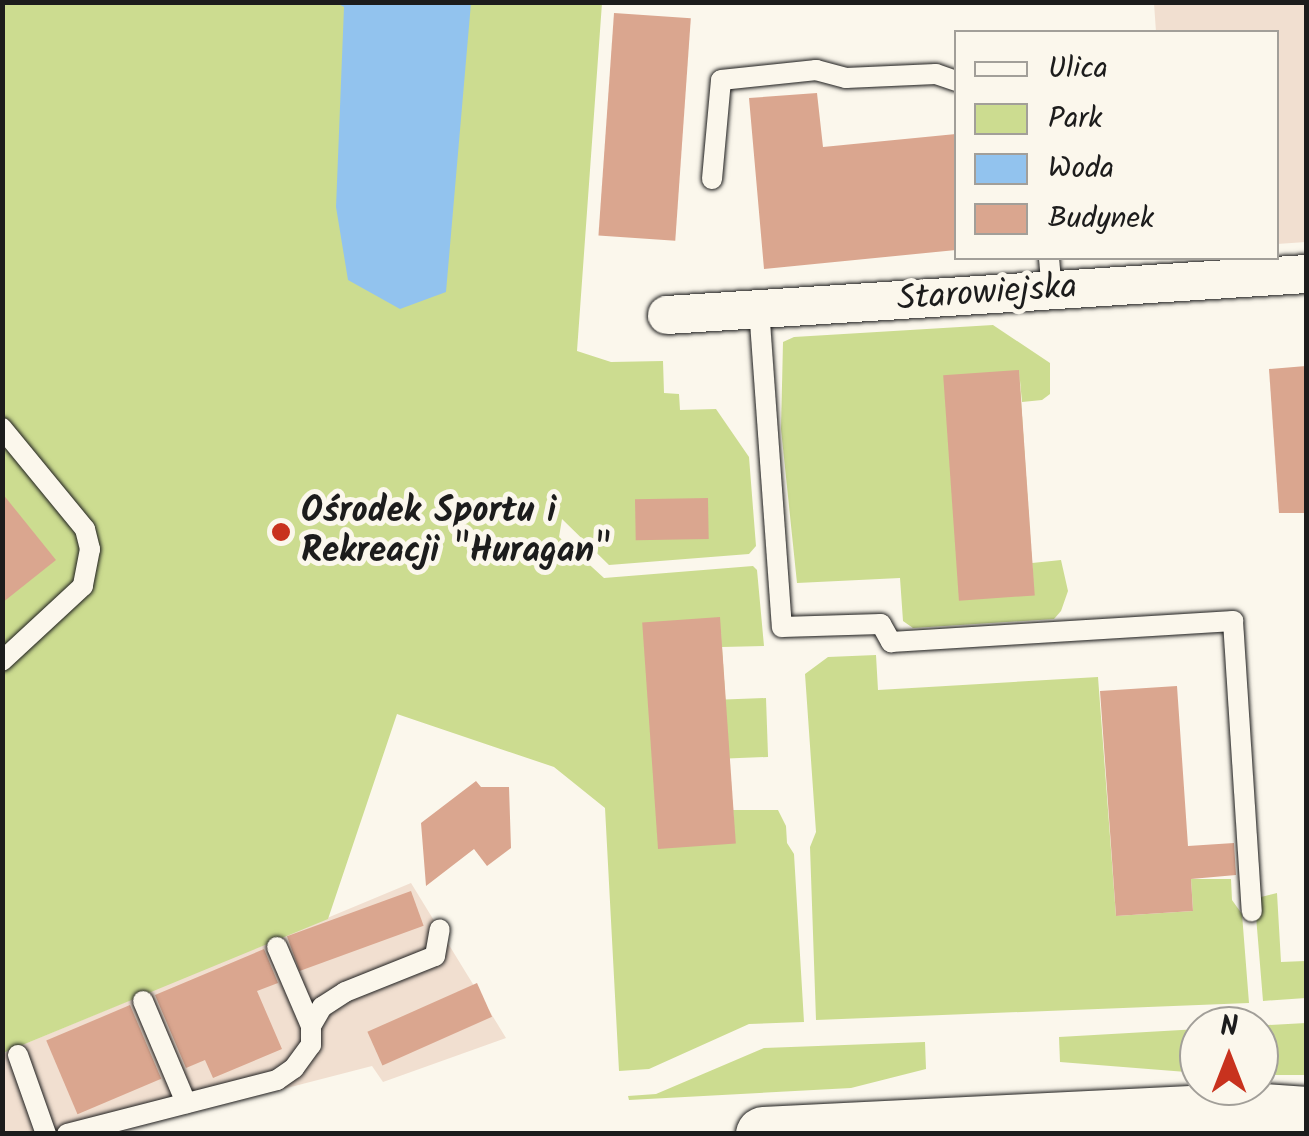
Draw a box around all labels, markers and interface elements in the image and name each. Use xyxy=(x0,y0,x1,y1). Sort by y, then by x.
legend xyxy=(954,30,1279,260)
text: Ulica xyxy=(1048,45,1108,93)
text: Park xyxy=(1048,95,1102,143)
text: Woda xyxy=(1048,145,1114,193)
text: Budynek xyxy=(1048,195,1154,243)
street label: Starowiejska xyxy=(896,267,1078,321)
place label: Ośrodek Sportu i Rekreacji "Huragan" xyxy=(301,491,611,573)
marker: Ośrodek Sportu i Rekreacji "Huragan" xyxy=(270,521,292,543)
text: N xyxy=(1220,1005,1238,1050)
north arrow xyxy=(1179,1006,1279,1106)

